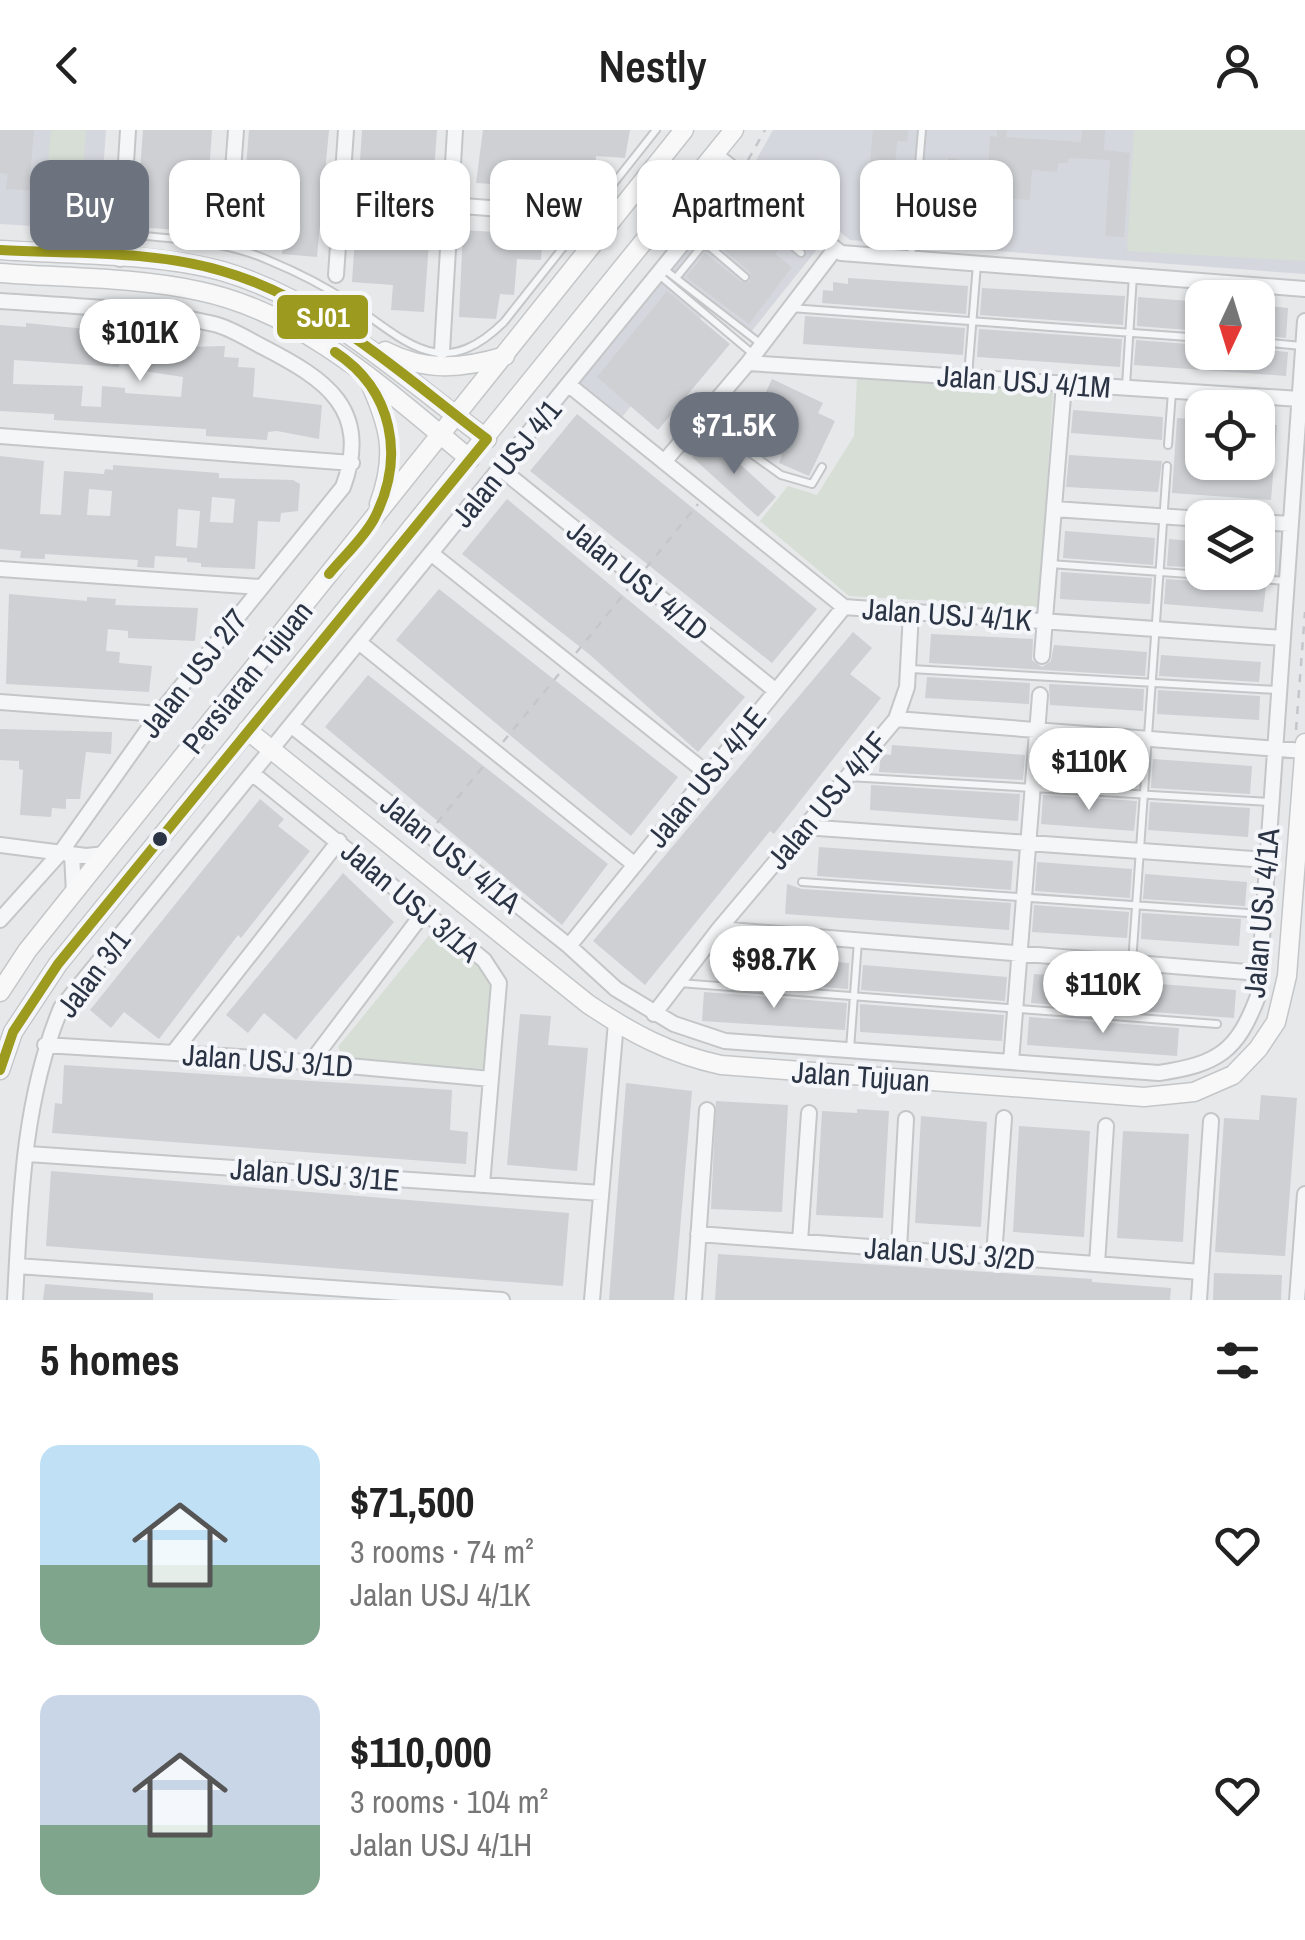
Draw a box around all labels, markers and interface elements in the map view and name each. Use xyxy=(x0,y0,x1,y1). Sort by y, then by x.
text: Nestly xyxy=(599,35,706,96)
icon: back xyxy=(40,38,95,93)
icon: person xyxy=(1210,38,1265,93)
chip: Buy xyxy=(30,160,149,250)
chip: Rent xyxy=(169,160,300,250)
chip: Filters xyxy=(320,160,470,250)
chip: New xyxy=(490,160,617,250)
chip: Apartment xyxy=(637,160,840,250)
chip: House xyxy=(860,160,1013,250)
north arrow xyxy=(1185,280,1275,370)
map controls xyxy=(1185,280,1275,590)
line badge: SJ01 xyxy=(275,293,370,341)
text: SJ01 xyxy=(296,298,350,336)
pin: $101K xyxy=(70,299,210,384)
text: $101K xyxy=(101,310,179,353)
street label: Jalan USJ 4/1M xyxy=(936,355,1112,407)
button: locate xyxy=(1185,390,1275,480)
street label: Jalan USJ 4/1 xyxy=(442,391,570,535)
pin: $71.5K xyxy=(653,392,815,477)
text: $71.5K xyxy=(692,403,776,446)
button: layers xyxy=(1185,500,1275,590)
street label: Jalan USJ 4/1D xyxy=(559,511,717,649)
street label: Jalan USJ 4/1K xyxy=(861,588,1034,640)
street label: Persiaran Tujuan xyxy=(173,592,321,762)
street label: Jalan USJ 2/7 xyxy=(130,600,256,746)
street label: Jalan USJ 4/1E xyxy=(637,699,775,855)
street label: Jalan USJ 4/1F xyxy=(758,723,896,877)
pin: $110K xyxy=(1019,728,1159,813)
text: $110K xyxy=(1051,739,1127,782)
street label: Jalan USJ 4/1A xyxy=(373,784,530,922)
street label: Jalan USJ 4/1A xyxy=(1234,826,1288,999)
unlabelled marker xyxy=(150,829,170,849)
street label: Jalan USJ 3/1A xyxy=(333,831,489,971)
street label: Jalan 3/1 xyxy=(47,921,139,1025)
pin: $98.7K xyxy=(693,926,855,1011)
text: $98.7K xyxy=(732,937,816,980)
pin: $110K xyxy=(1033,951,1173,1036)
text: $110K xyxy=(1065,962,1141,1005)
street label: Jalan USJ 3/1D xyxy=(181,1034,355,1086)
street label: Jalan Tujuan xyxy=(791,1051,931,1101)
street label: Jalan USJ 3/1E xyxy=(229,1148,401,1200)
street label: Jalan USJ 3/2D xyxy=(863,1227,1037,1279)
text: 5 homes xyxy=(40,1332,180,1388)
icon: filters xyxy=(1210,1333,1265,1388)
text: $71,500 xyxy=(350,1474,475,1530)
icon: home xyxy=(120,1485,240,1605)
icon: heart xyxy=(1210,1518,1265,1573)
text: 3 rooms · 74 m² xyxy=(350,1530,534,1573)
text: Jalan USJ 4/1K xyxy=(350,1573,531,1616)
text: $110,000 xyxy=(350,1724,492,1780)
icon: home xyxy=(120,1735,240,1855)
icon: heart xyxy=(1210,1768,1265,1823)
text: 3 rooms · 104 m² xyxy=(350,1780,548,1823)
text: Jalan USJ 4/1H xyxy=(350,1823,532,1866)

